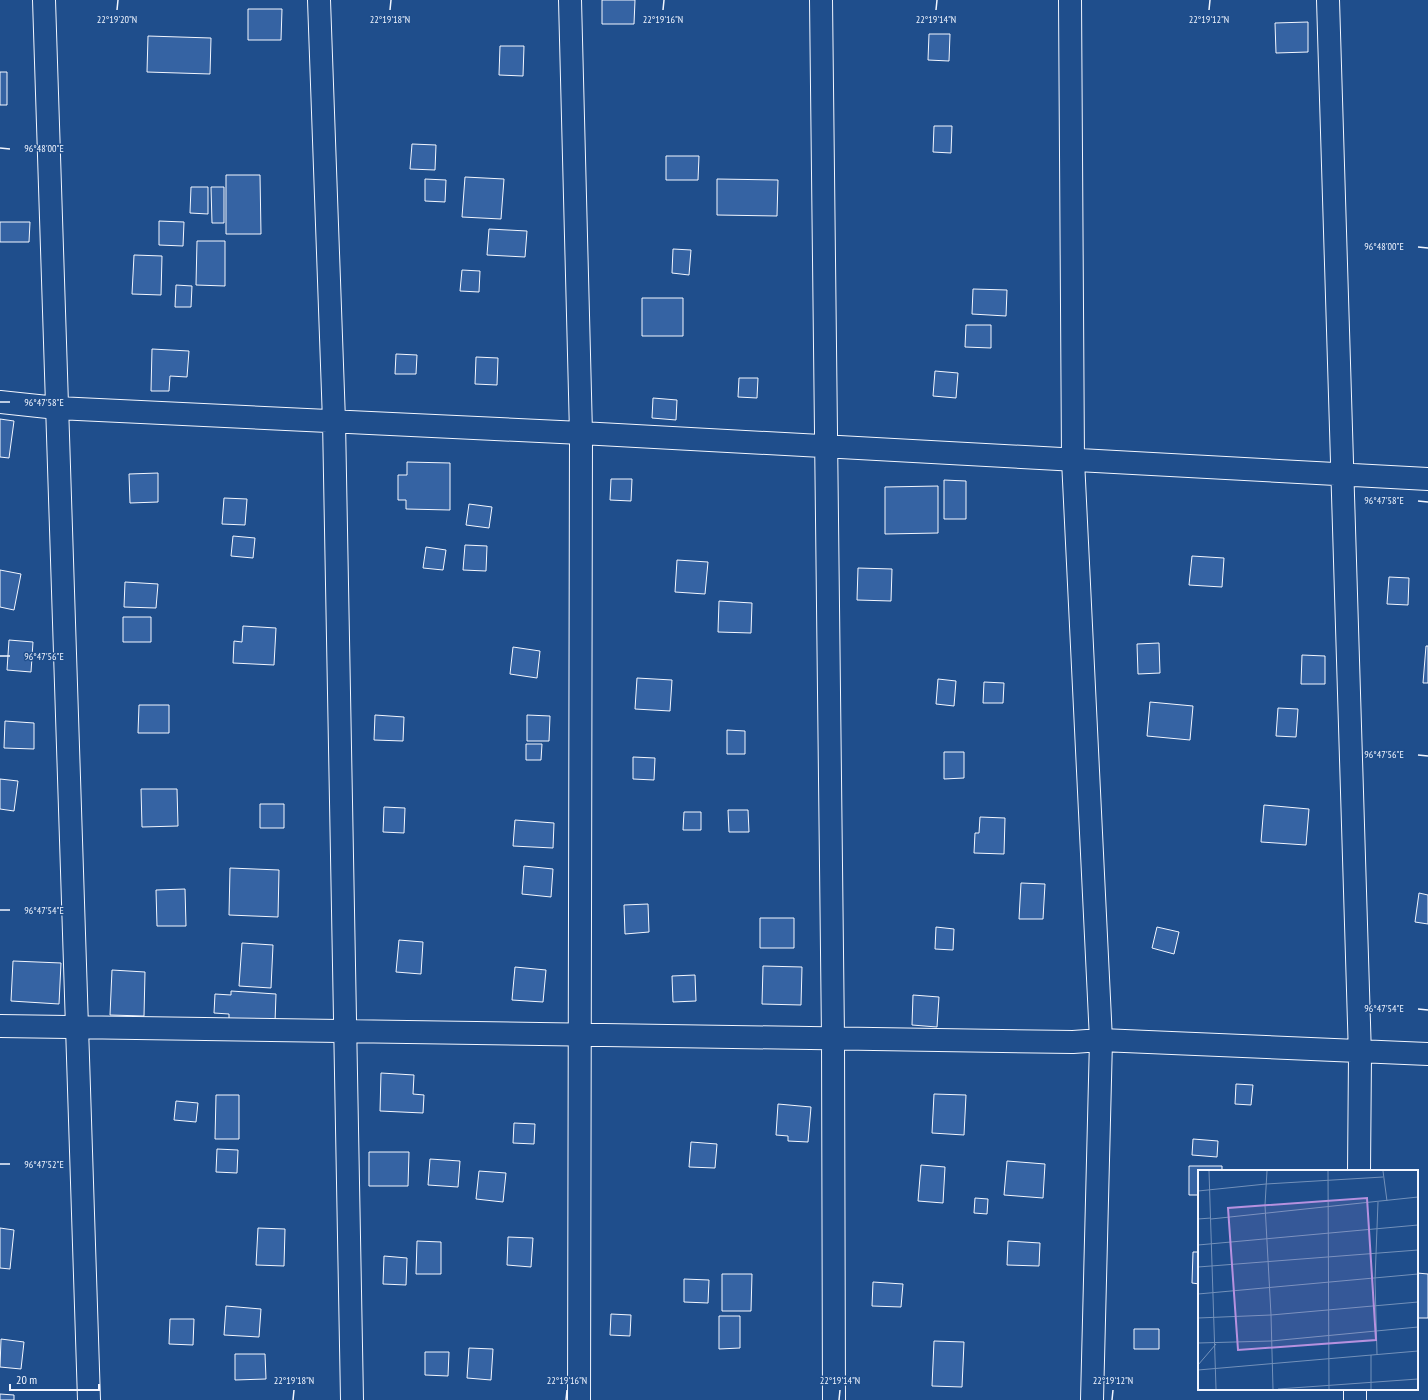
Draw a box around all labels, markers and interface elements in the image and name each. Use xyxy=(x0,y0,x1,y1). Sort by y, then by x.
text: 22°19'20"N xyxy=(97,13,137,26)
text: 22°19'18"N xyxy=(370,13,410,26)
text: 22°19'16"N xyxy=(643,13,683,26)
text: 22°19'14"N xyxy=(916,13,956,26)
text: 22°19'12"N xyxy=(1189,13,1229,26)
text: 96°48'00"E xyxy=(24,142,64,155)
text: 96°48'00"E xyxy=(1364,240,1404,253)
text: 96°47'58"E xyxy=(24,396,64,409)
text: 96°47'58"E xyxy=(1364,494,1404,507)
text: 96°47'56"E xyxy=(24,650,64,663)
text: 96°47'56"E xyxy=(1364,748,1404,761)
text: 96°47'54"E xyxy=(24,904,64,917)
text: 96°47'54"E xyxy=(1364,1002,1404,1015)
text: 96°47'52"E xyxy=(24,1158,64,1171)
inset map xyxy=(1198,1170,1418,1390)
scale bar xyxy=(10,1366,99,1392)
text: 20 m xyxy=(16,1372,37,1387)
text: 22°19'18"N xyxy=(274,1374,314,1387)
text: 22°19'16"N xyxy=(547,1374,587,1387)
text: 22°19'14"N xyxy=(820,1374,860,1387)
text: 22°19'12"N xyxy=(1093,1374,1133,1387)

